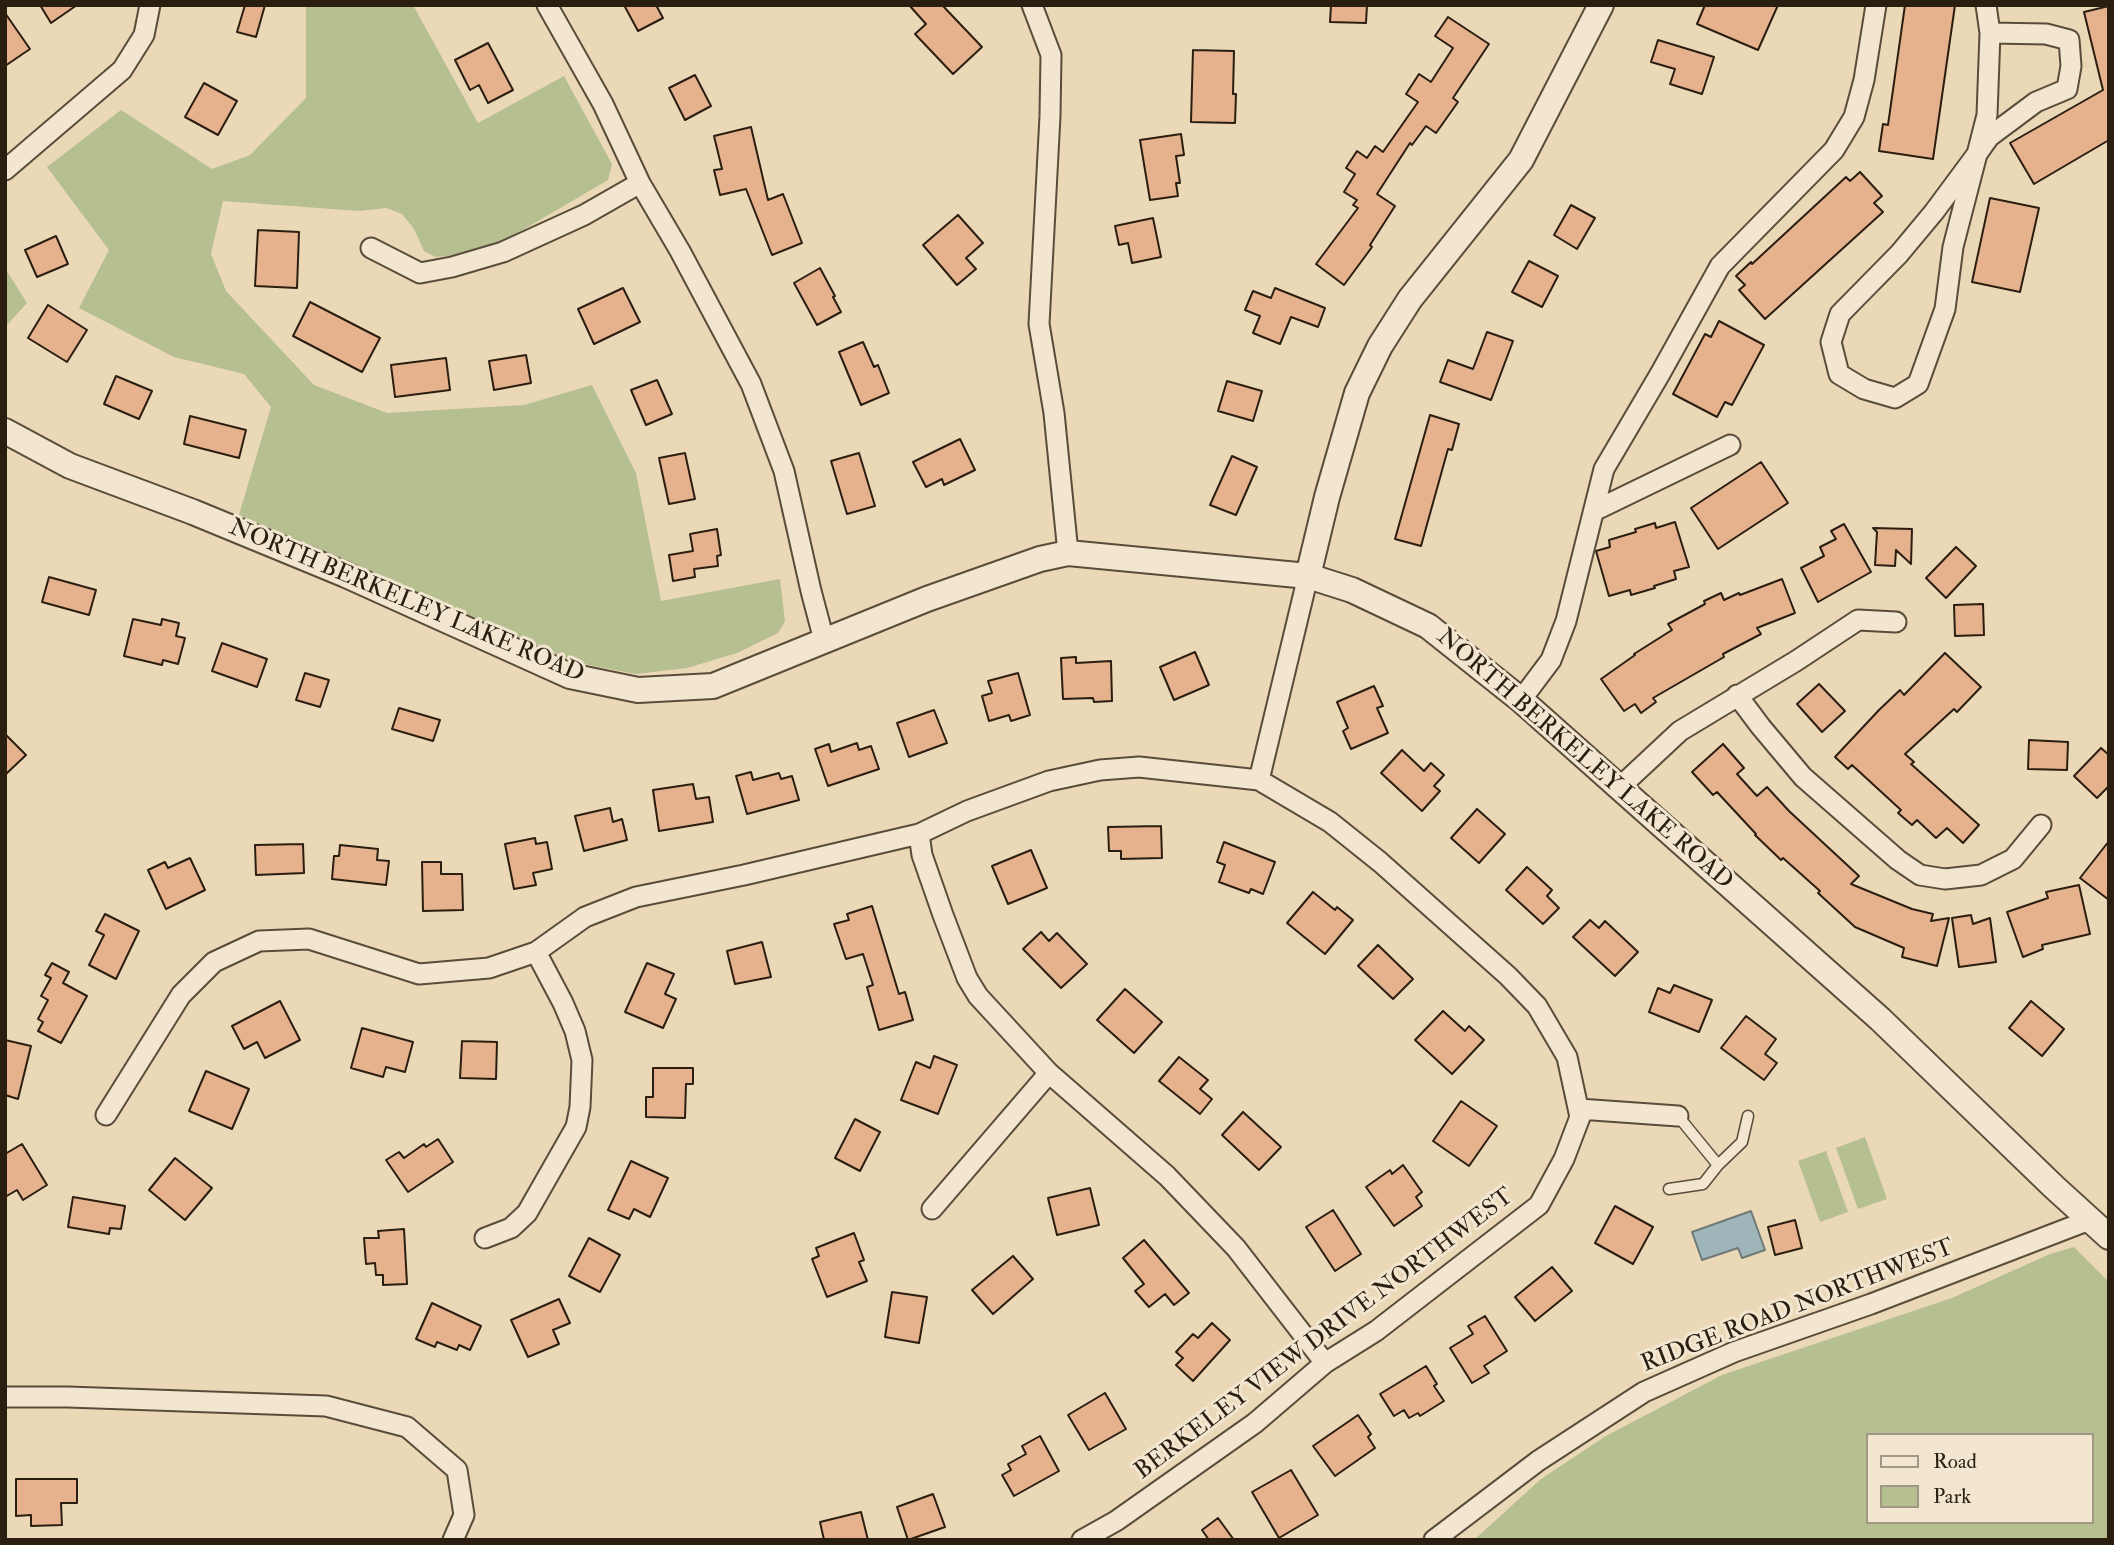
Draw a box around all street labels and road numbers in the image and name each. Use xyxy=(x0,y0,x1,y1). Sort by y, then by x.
street label: NORTH BERKELEY LAKE ROAD xyxy=(224,514,588,690)
street label: NORTH BERKELEY LAKE ROAD xyxy=(1430,624,1738,896)
street label: BERKELEY VIEW DRIVE NORTHWEST xyxy=(1130,1183,1520,1487)
street label: RIDGE ROAD NORTHWEST xyxy=(1638,1234,1958,1380)

